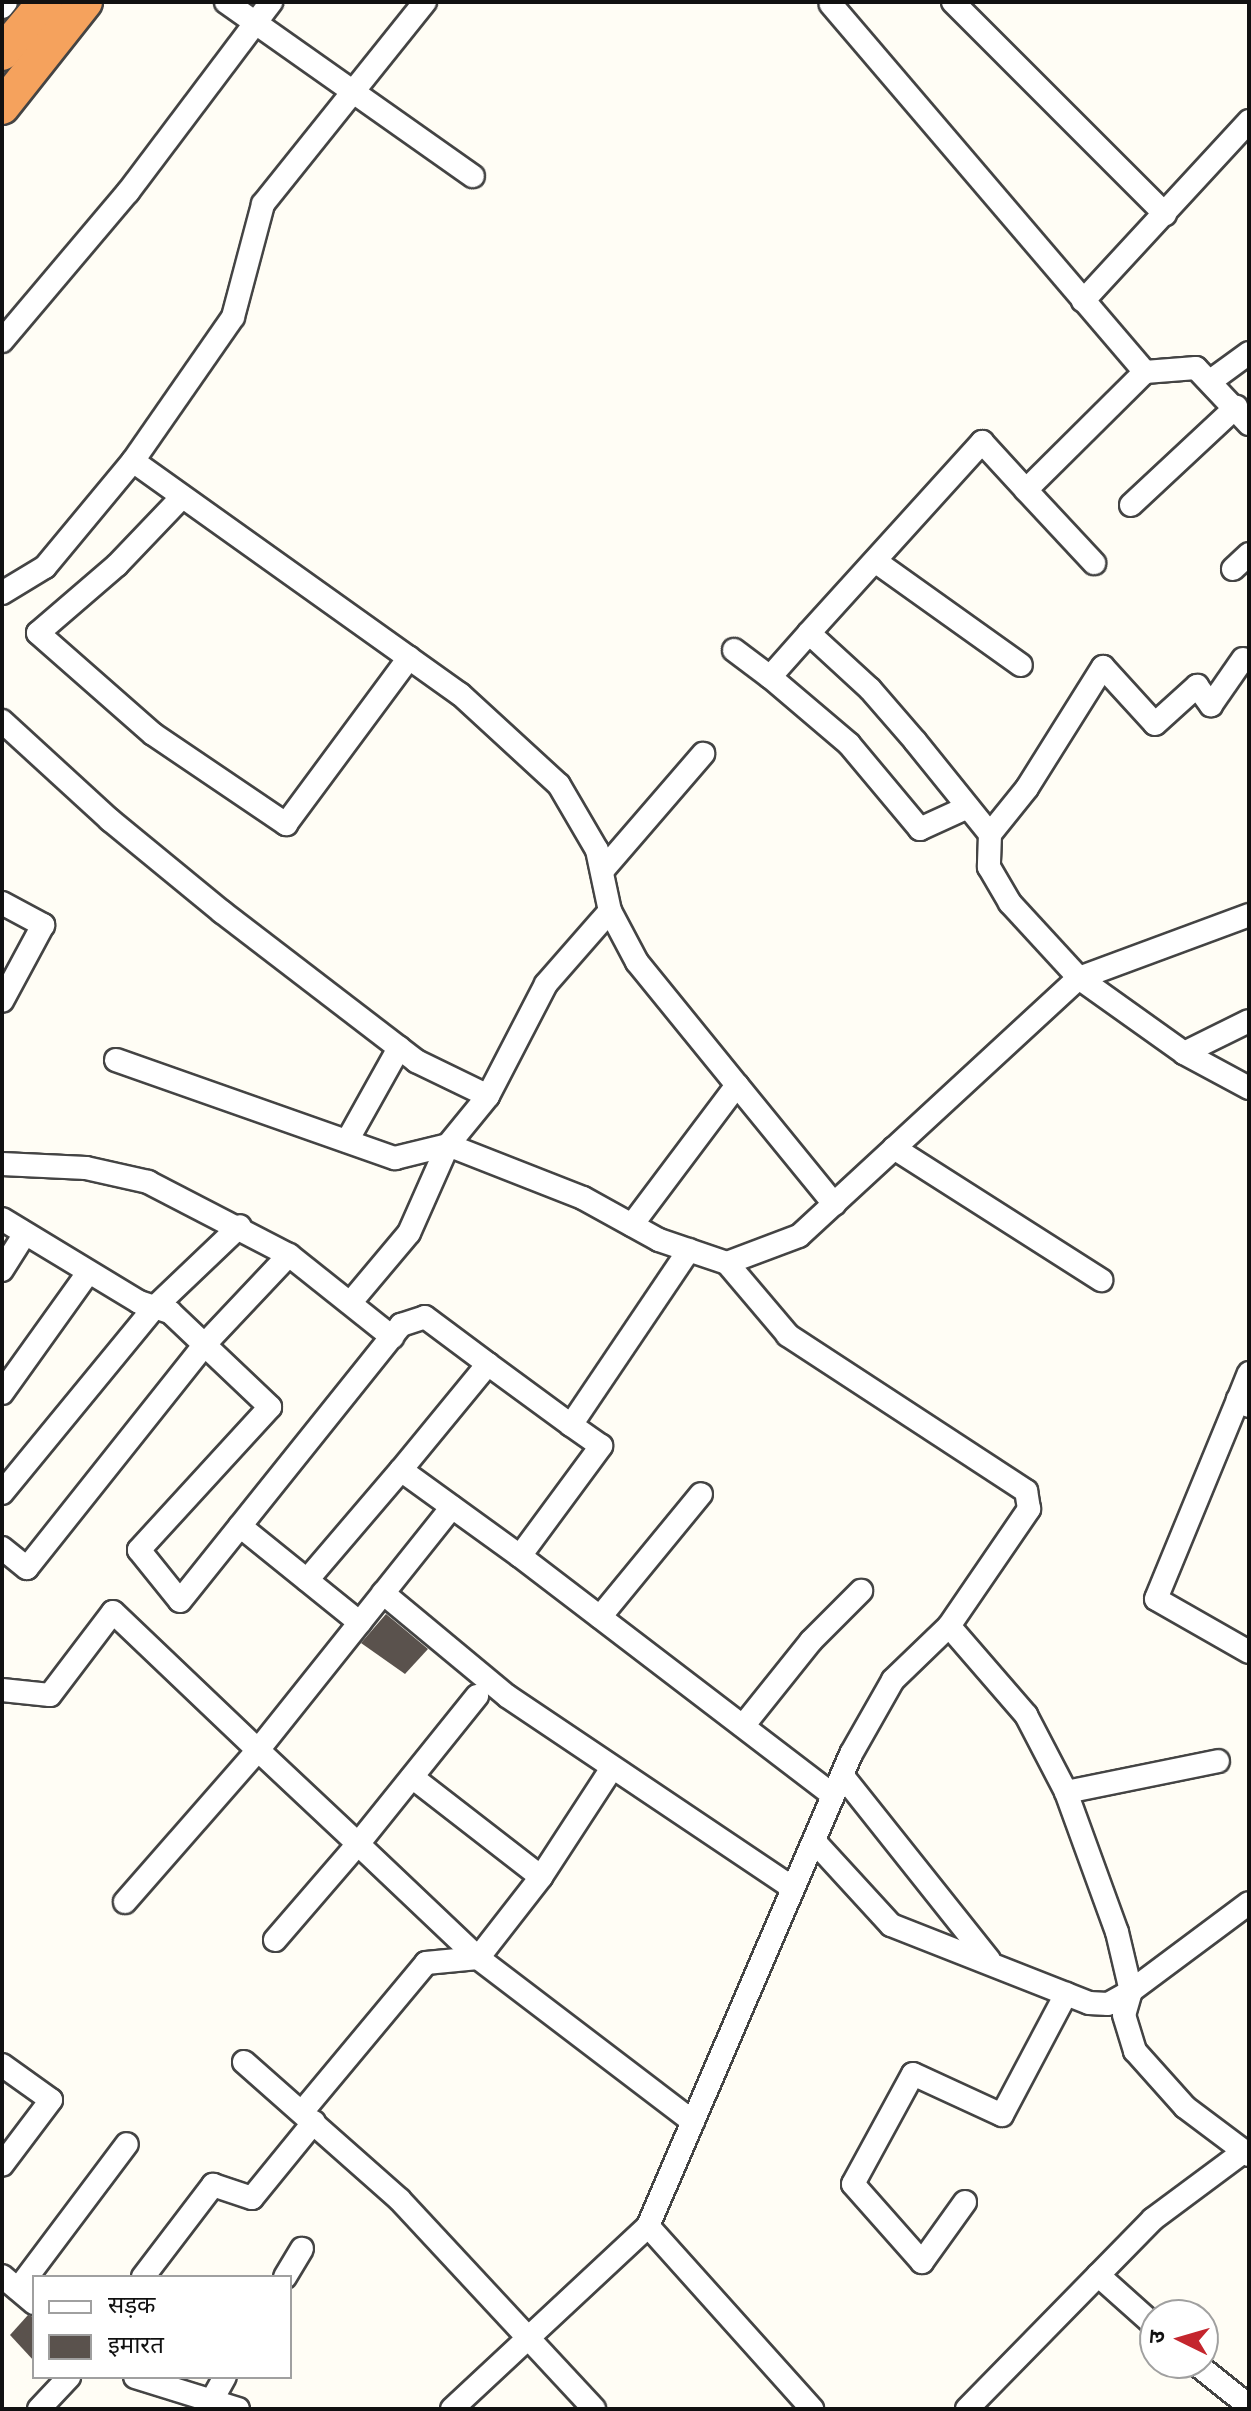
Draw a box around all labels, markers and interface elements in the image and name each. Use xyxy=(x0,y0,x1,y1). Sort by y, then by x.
legend xyxy=(32,2275,292,2379)
text: सड़क xyxy=(108,2291,156,2319)
north arrow xyxy=(1139,2299,1219,2379)
text: उ xyxy=(1144,2330,1170,2345)
text: इमारत xyxy=(108,2331,164,2359)

